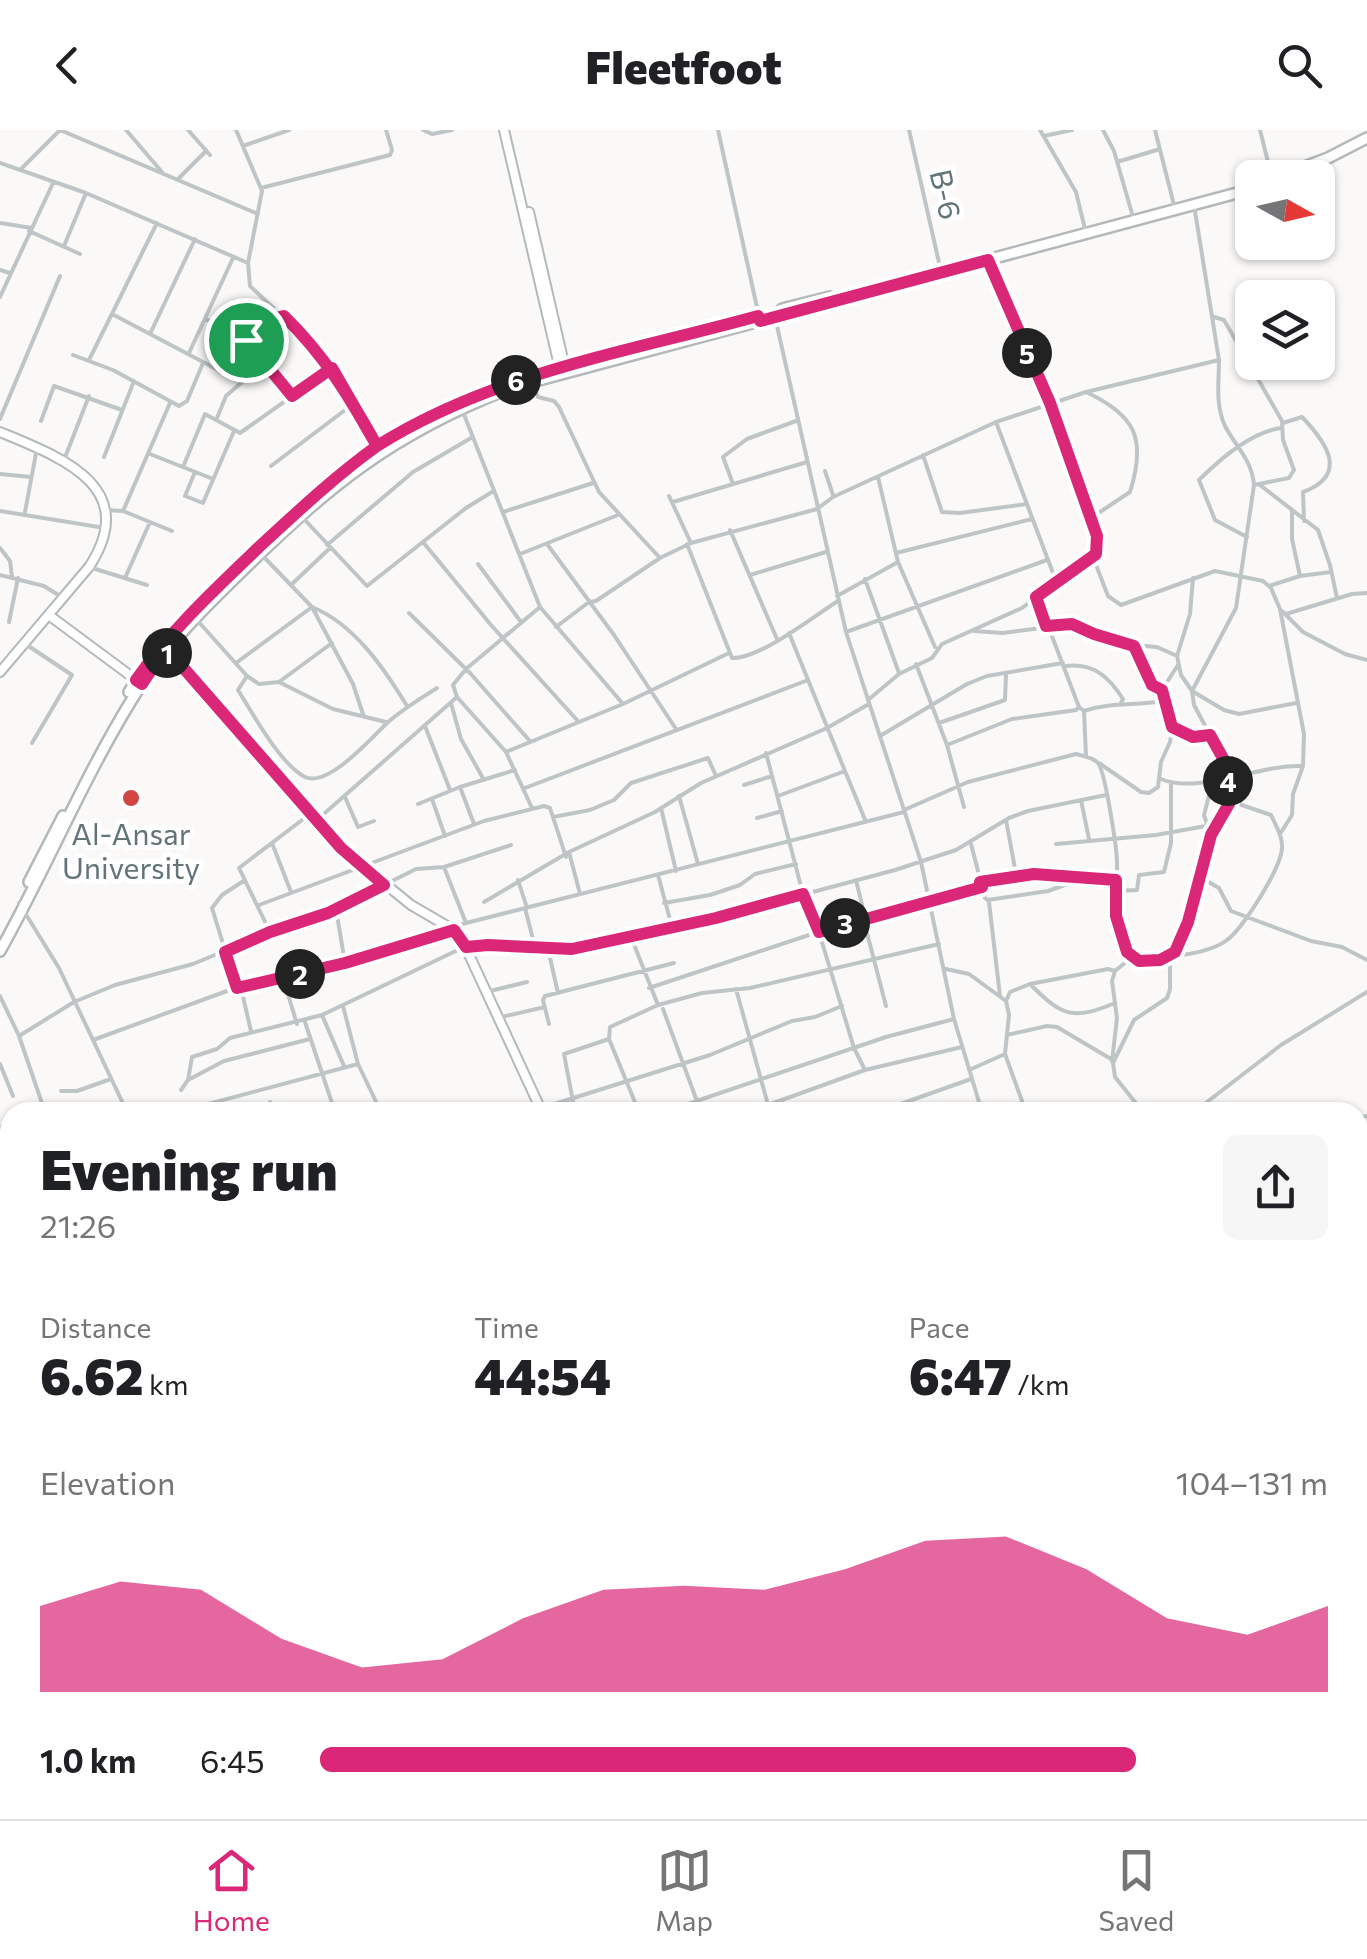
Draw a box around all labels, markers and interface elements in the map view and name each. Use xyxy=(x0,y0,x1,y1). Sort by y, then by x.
icon: back xyxy=(40,38,95,93)
text: Fleetfoot xyxy=(585,38,782,93)
icon: search xyxy=(1272,38,1327,93)
north arrow xyxy=(1235,160,1335,260)
map controls xyxy=(1235,160,1335,380)
street label: B-6 xyxy=(923,165,971,223)
button: layers xyxy=(1235,280,1335,380)
pin xyxy=(204,298,289,383)
icon: arrive xyxy=(219,313,274,368)
pin: 5 xyxy=(1002,328,1052,378)
text: 5 xyxy=(1019,336,1035,370)
pin: 6 xyxy=(491,355,541,405)
text: 6 xyxy=(507,363,525,397)
pin: 1 xyxy=(142,628,192,678)
text: 1 xyxy=(161,636,173,670)
pin: 4 xyxy=(1203,756,1253,806)
text: 4 xyxy=(1219,764,1237,798)
marker: Al-Ansar University xyxy=(120,787,142,809)
place label: Al-Ansar University xyxy=(62,814,200,885)
pin: 3 xyxy=(820,898,870,948)
text: 3 xyxy=(837,906,853,940)
pin: 2 xyxy=(275,949,325,999)
text: 2 xyxy=(292,957,308,991)
text: Evening run xyxy=(40,1134,338,1201)
button: share xyxy=(1223,1135,1328,1240)
text: 21:26 xyxy=(40,1205,116,1245)
text: Distance xyxy=(40,1310,151,1344)
text: Time xyxy=(474,1310,539,1344)
text: Pace xyxy=(909,1310,970,1344)
text: 6.62 xyxy=(40,1344,144,1405)
text: 44:54 xyxy=(474,1344,611,1405)
text: 6:47 xyxy=(909,1344,1012,1405)
text: km xyxy=(144,1367,189,1401)
text: /km xyxy=(1012,1367,1069,1401)
text: Elevation xyxy=(40,1462,175,1502)
text: 104–131 m xyxy=(1176,1462,1328,1502)
text: 1.0 km xyxy=(40,1740,136,1780)
text: 6:45 xyxy=(200,1740,265,1780)
tab: Home xyxy=(193,1843,270,1937)
tab: Map xyxy=(655,1843,713,1937)
tab: Saved xyxy=(1099,1843,1174,1937)

